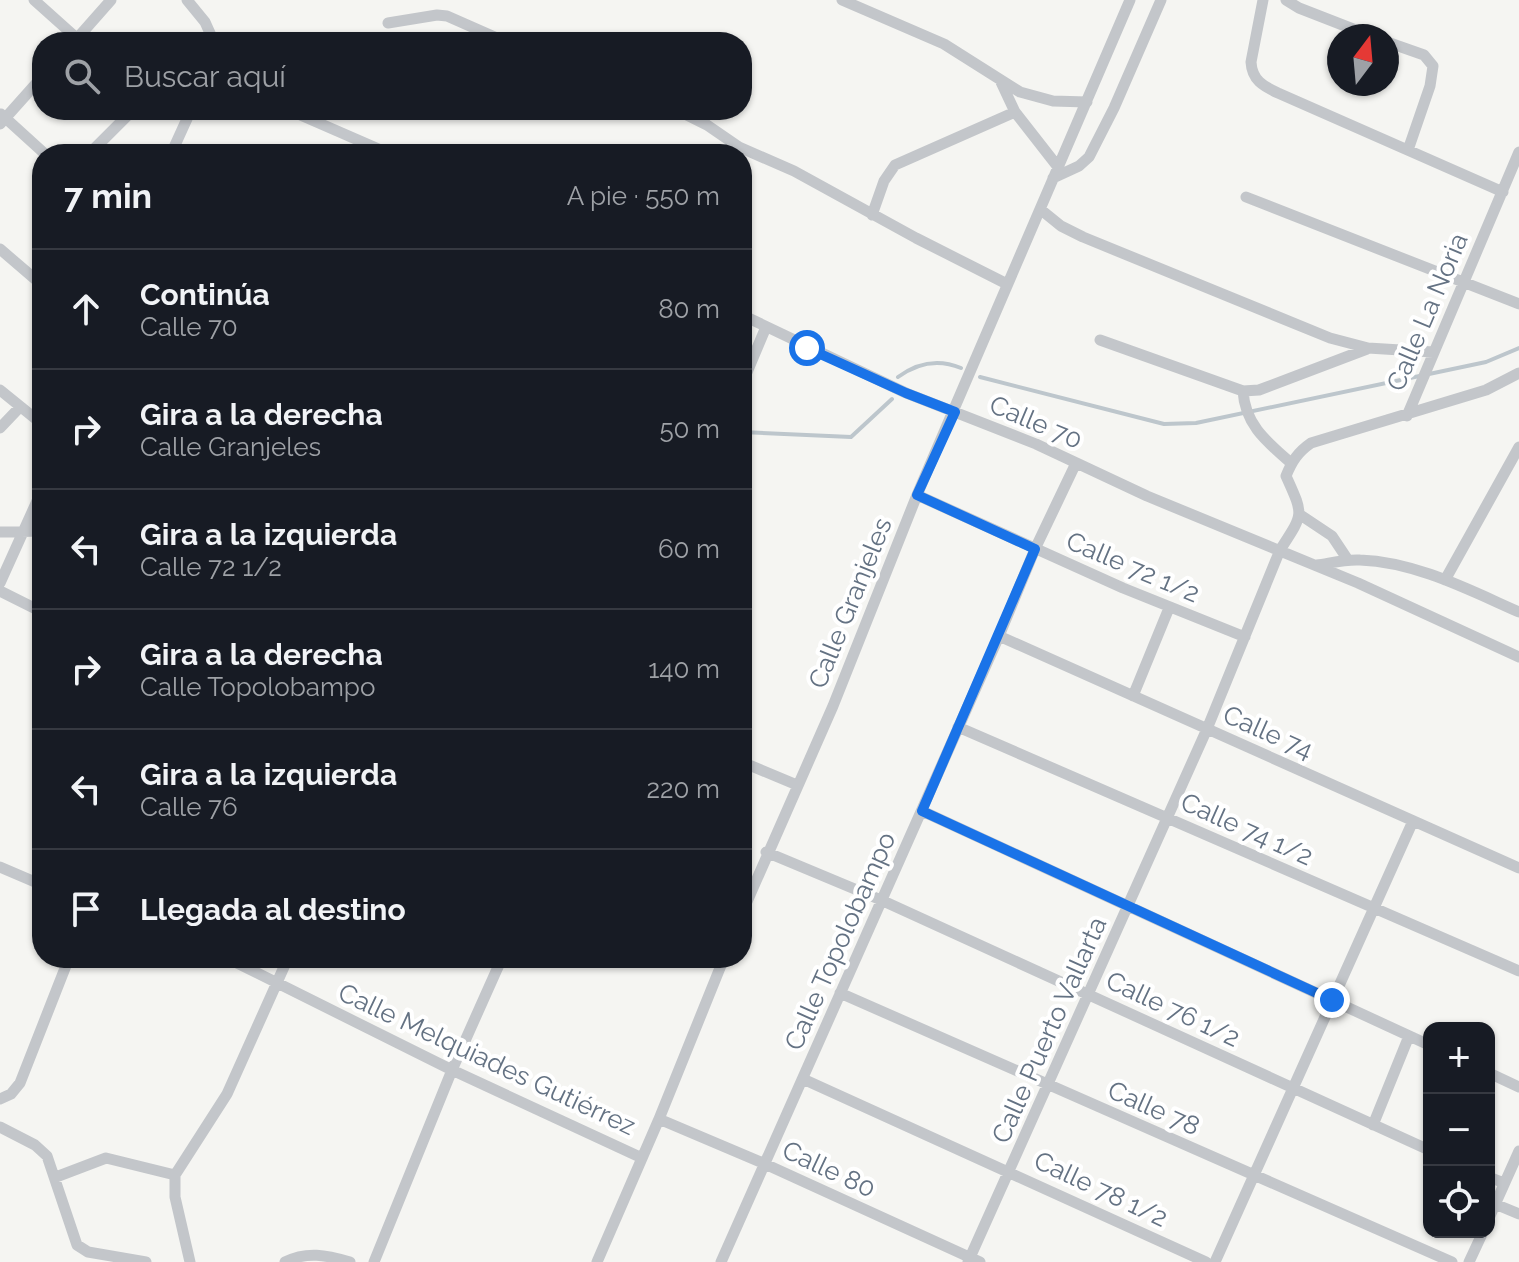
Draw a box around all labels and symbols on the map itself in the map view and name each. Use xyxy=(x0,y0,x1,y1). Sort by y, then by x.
north arrow xyxy=(1327,24,1399,96)
street label: Calle La Noria xyxy=(1380,229,1474,395)
route start xyxy=(789,330,825,366)
street label: Calle 70 xyxy=(985,389,1087,455)
street label: Calle Granjeles xyxy=(802,513,898,693)
street label: Calle 72 1/2 xyxy=(1062,525,1204,609)
street label: Calle 74 xyxy=(1219,699,1317,765)
street label: Calle 74 1/2 xyxy=(1176,787,1318,871)
street label: Calle Topolobampo xyxy=(778,827,902,1055)
street label: Calle Puerto Vallarta xyxy=(986,912,1112,1148)
street label: Calle 76 1/2 xyxy=(1101,965,1245,1053)
street label: Calle Melquiades Gutiérrez xyxy=(334,977,640,1141)
route end xyxy=(1314,982,1350,1018)
street label: Calle 78 xyxy=(1103,1074,1205,1142)
street label: Calle 80 xyxy=(778,1134,880,1204)
street label: Calle 78 1/2 xyxy=(1030,1145,1172,1233)

